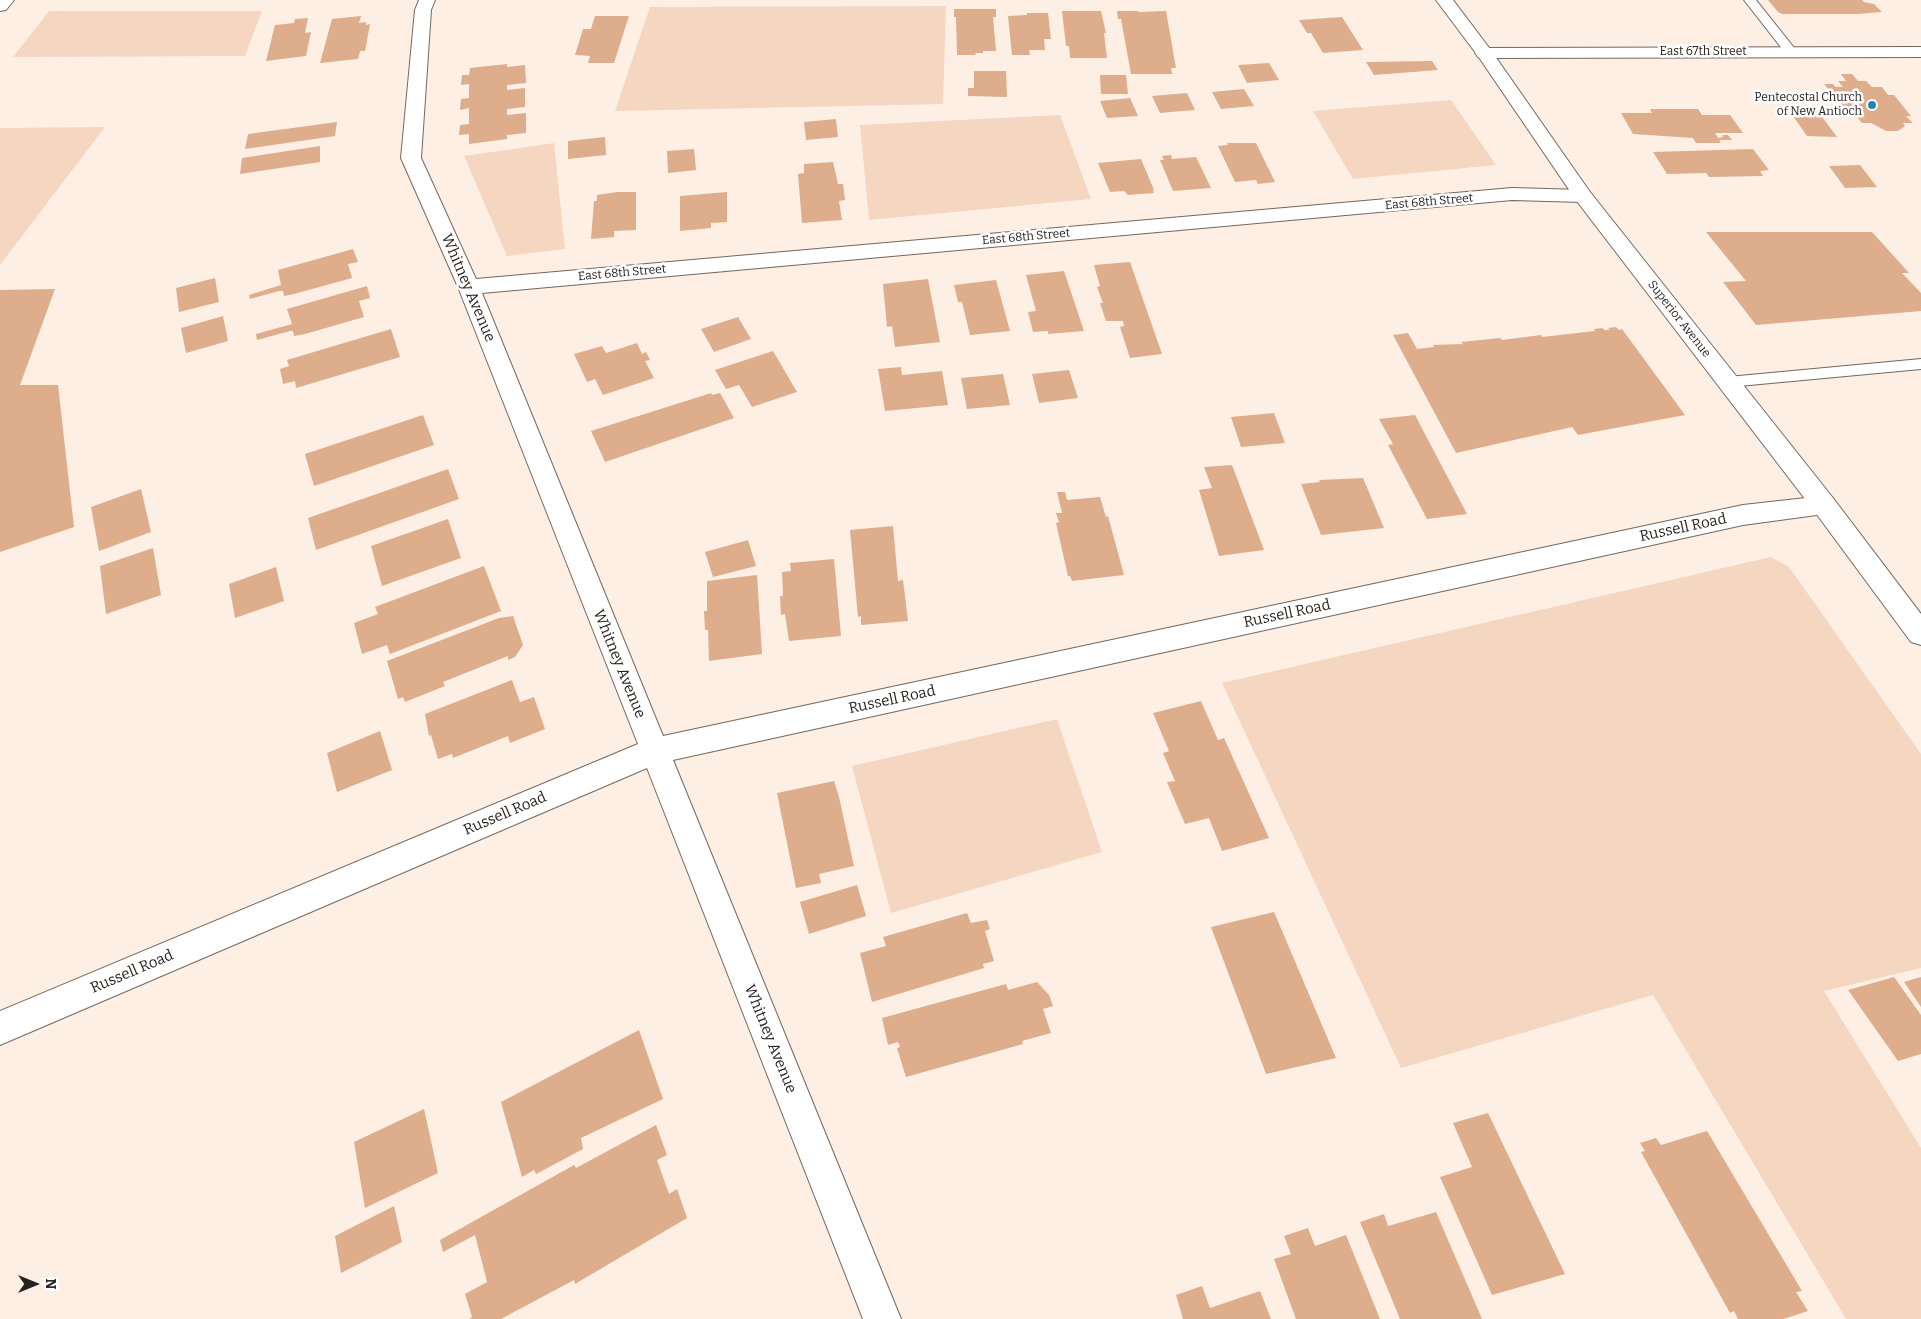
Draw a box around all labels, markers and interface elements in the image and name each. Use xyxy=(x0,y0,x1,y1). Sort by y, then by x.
street label: East 67th Street xyxy=(1659,45,1747,59)
place label: Pentecostal Church of New Antioch xyxy=(1754,91,1862,119)
marker: Pentecostal Church of New Antioch xyxy=(1866,99,1878,111)
street label: East 68th Street xyxy=(1384,191,1474,213)
street label: East 68th Street xyxy=(981,226,1071,248)
street label: Whitney Avenue xyxy=(437,231,499,345)
street label: East 68th Street xyxy=(577,262,667,284)
street label: Superior Avenue xyxy=(1644,278,1714,360)
street label: Russell Road xyxy=(1638,510,1728,546)
street label: Russell Road xyxy=(1242,596,1332,632)
street label: Whitney Avenue xyxy=(589,607,649,721)
street label: Russell Road xyxy=(847,682,937,718)
street label: Russell Road xyxy=(461,788,549,840)
street label: Russell Road xyxy=(88,946,176,998)
street label: Whitney Avenue xyxy=(740,982,800,1096)
north arrow xyxy=(10,1259,60,1309)
text: N xyxy=(42,1279,59,1289)

